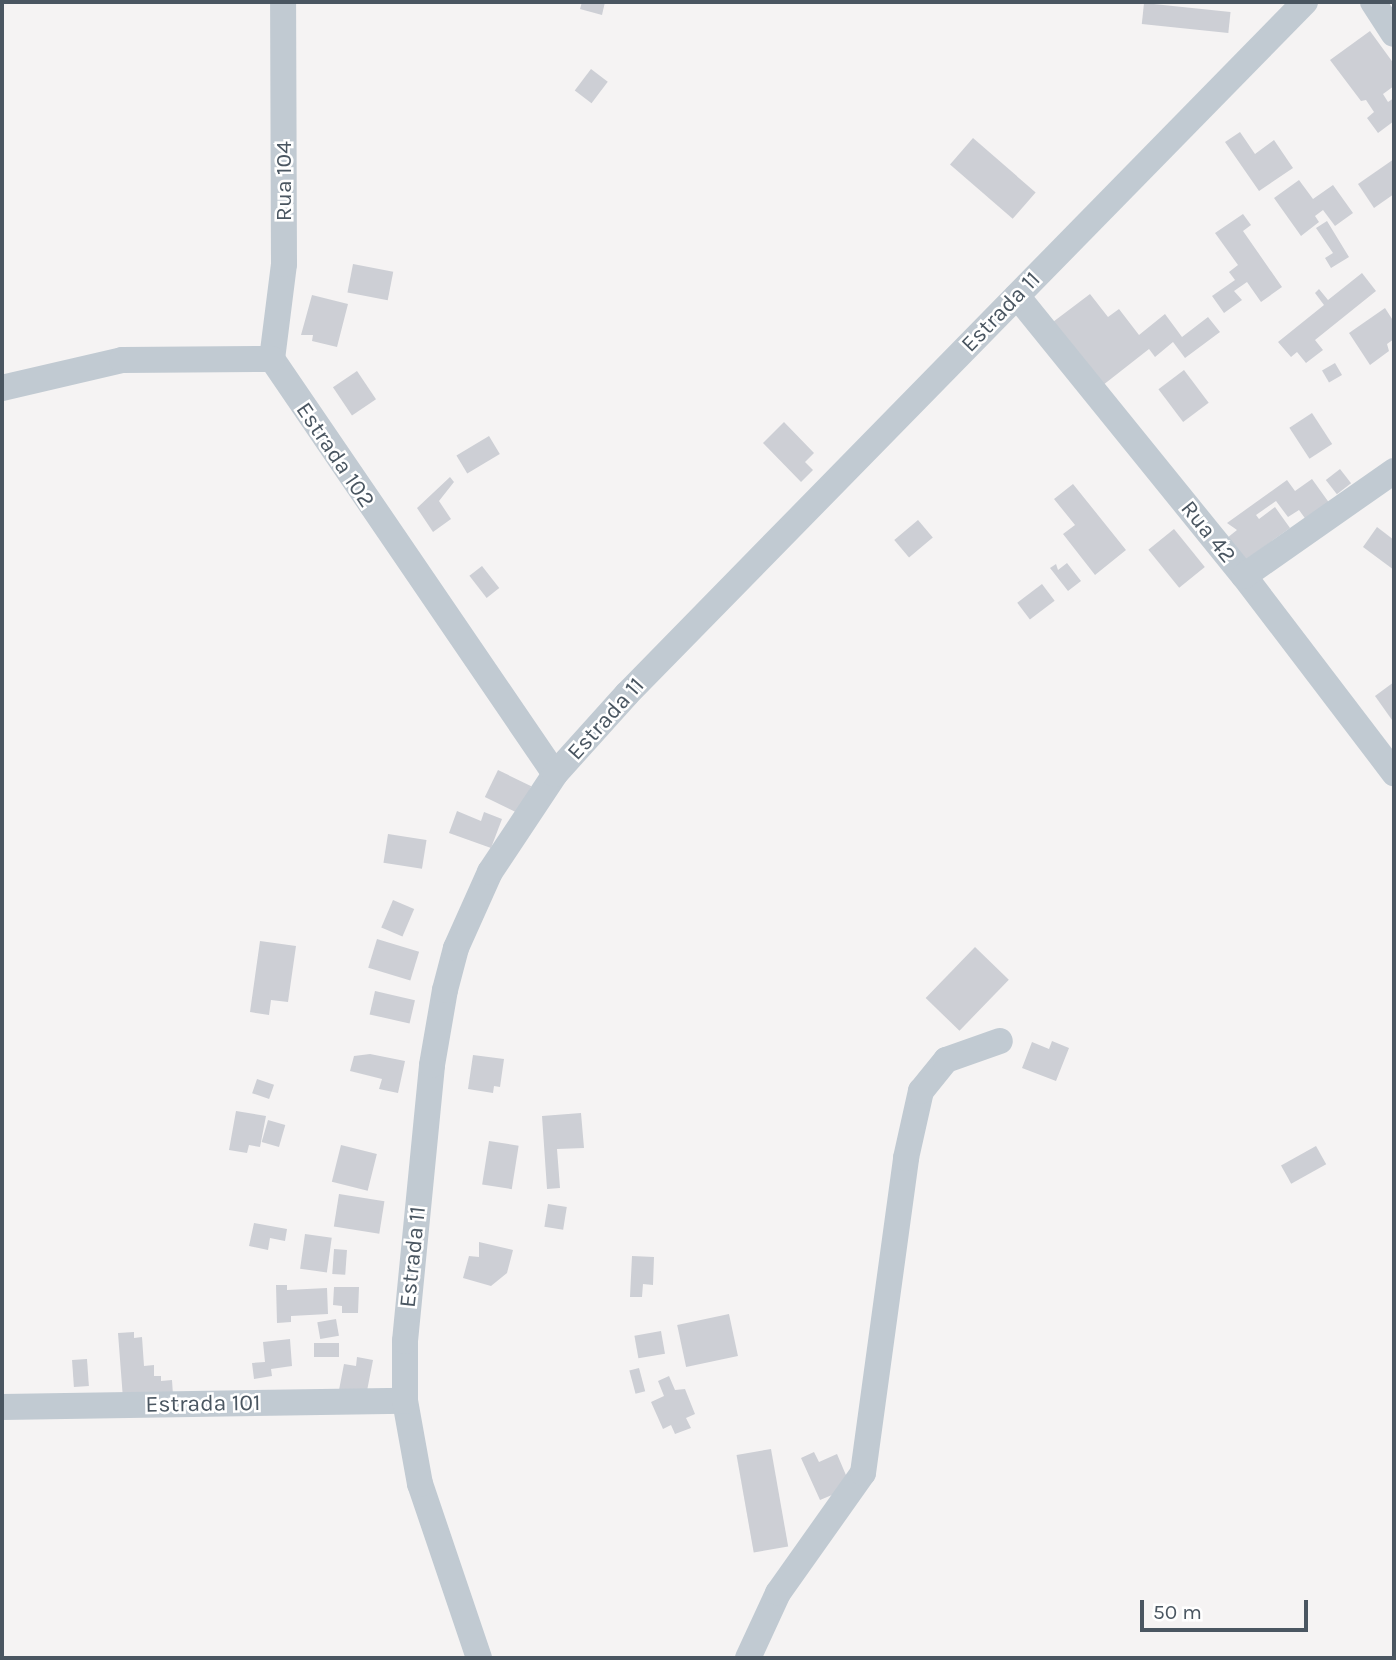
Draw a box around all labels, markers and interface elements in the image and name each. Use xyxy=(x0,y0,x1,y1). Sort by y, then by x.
street label: Rua 104 xyxy=(270,141,298,221)
street label: Estrada 11 xyxy=(956,266,1046,358)
street label: Estrada 102 xyxy=(290,397,380,513)
street label: Rua 42 xyxy=(1175,495,1241,569)
street label: Estrada 11 xyxy=(562,672,650,766)
street label: Estrada 11 xyxy=(394,1205,432,1309)
street label: Estrada 101 xyxy=(145,1389,261,1419)
scale bar xyxy=(1144,1586,1312,1630)
text: 50 m xyxy=(1153,1600,1202,1624)

